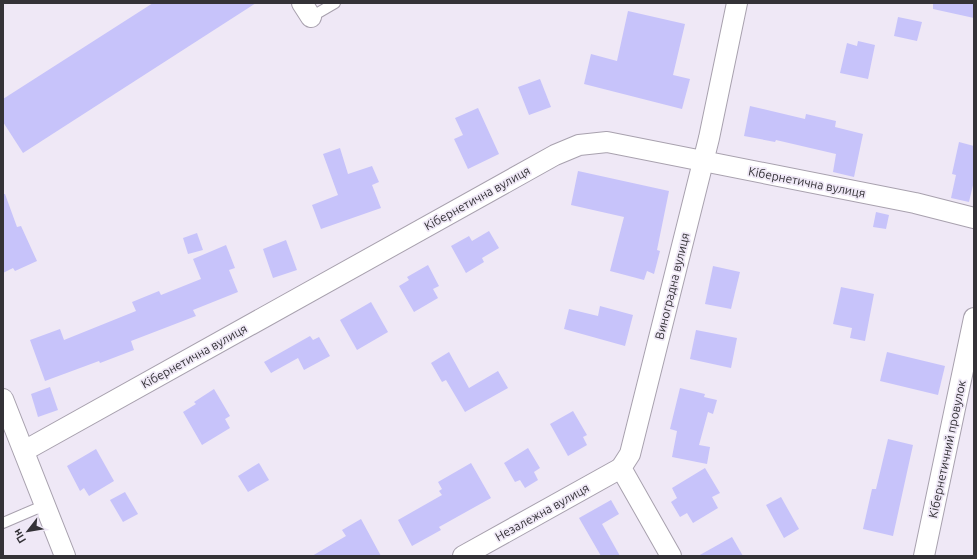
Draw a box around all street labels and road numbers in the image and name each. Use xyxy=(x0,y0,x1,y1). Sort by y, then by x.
street label: Кібернетична вулиця xyxy=(422,163,532,233)
street label: Кібернетична вулиця xyxy=(747,164,867,200)
street label: Виноградна вулиця xyxy=(652,231,692,341)
street label: Кібернетична вулиця xyxy=(139,321,249,391)
street label: Кібернетичний провулок xyxy=(926,379,968,519)
street label: Незалежна вулиця xyxy=(493,481,591,543)

